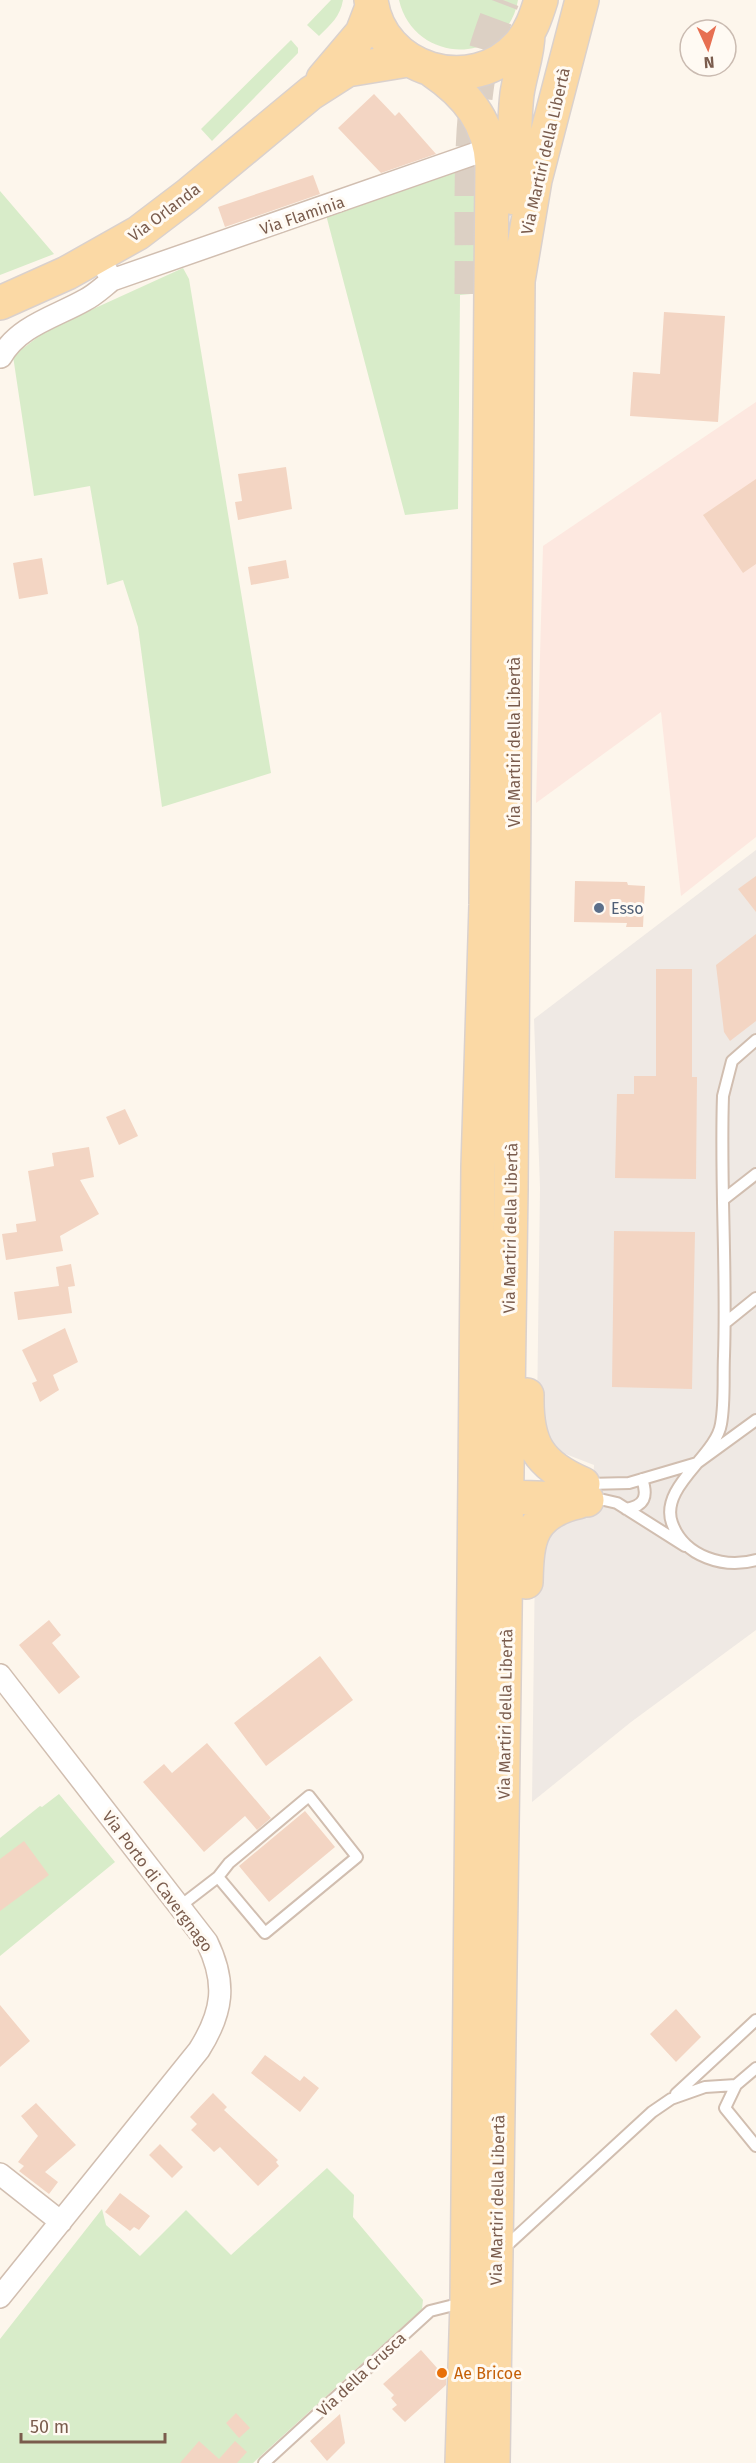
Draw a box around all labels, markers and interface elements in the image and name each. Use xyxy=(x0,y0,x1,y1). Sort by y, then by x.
north arrow xyxy=(678,18,738,78)
text: N xyxy=(703,53,715,72)
street label: Via Martiri della Libertà xyxy=(517,66,574,236)
street label: Via Orlanda xyxy=(125,179,204,245)
street label: Via Flaminia xyxy=(257,192,347,239)
street label: Via Martiri della Libertà xyxy=(505,657,524,827)
place label: Esso xyxy=(611,899,644,918)
marker: Esso xyxy=(592,901,606,915)
street label: Via Martiri della Libertà xyxy=(500,1143,521,1314)
street label: Via Martiri della Libertà xyxy=(495,1629,516,1800)
street label: Via Porto di Cavergnago xyxy=(98,1807,217,1956)
street label: Via Martiri della Libertà xyxy=(487,2115,508,2286)
street label: Via della Crusca xyxy=(313,2328,410,2420)
place label: Ae Bricoe xyxy=(454,2364,522,2383)
marker: Ae Bricoe xyxy=(435,2366,449,2380)
scale bar xyxy=(21,2406,165,2444)
text: 50 m xyxy=(30,2416,69,2438)

